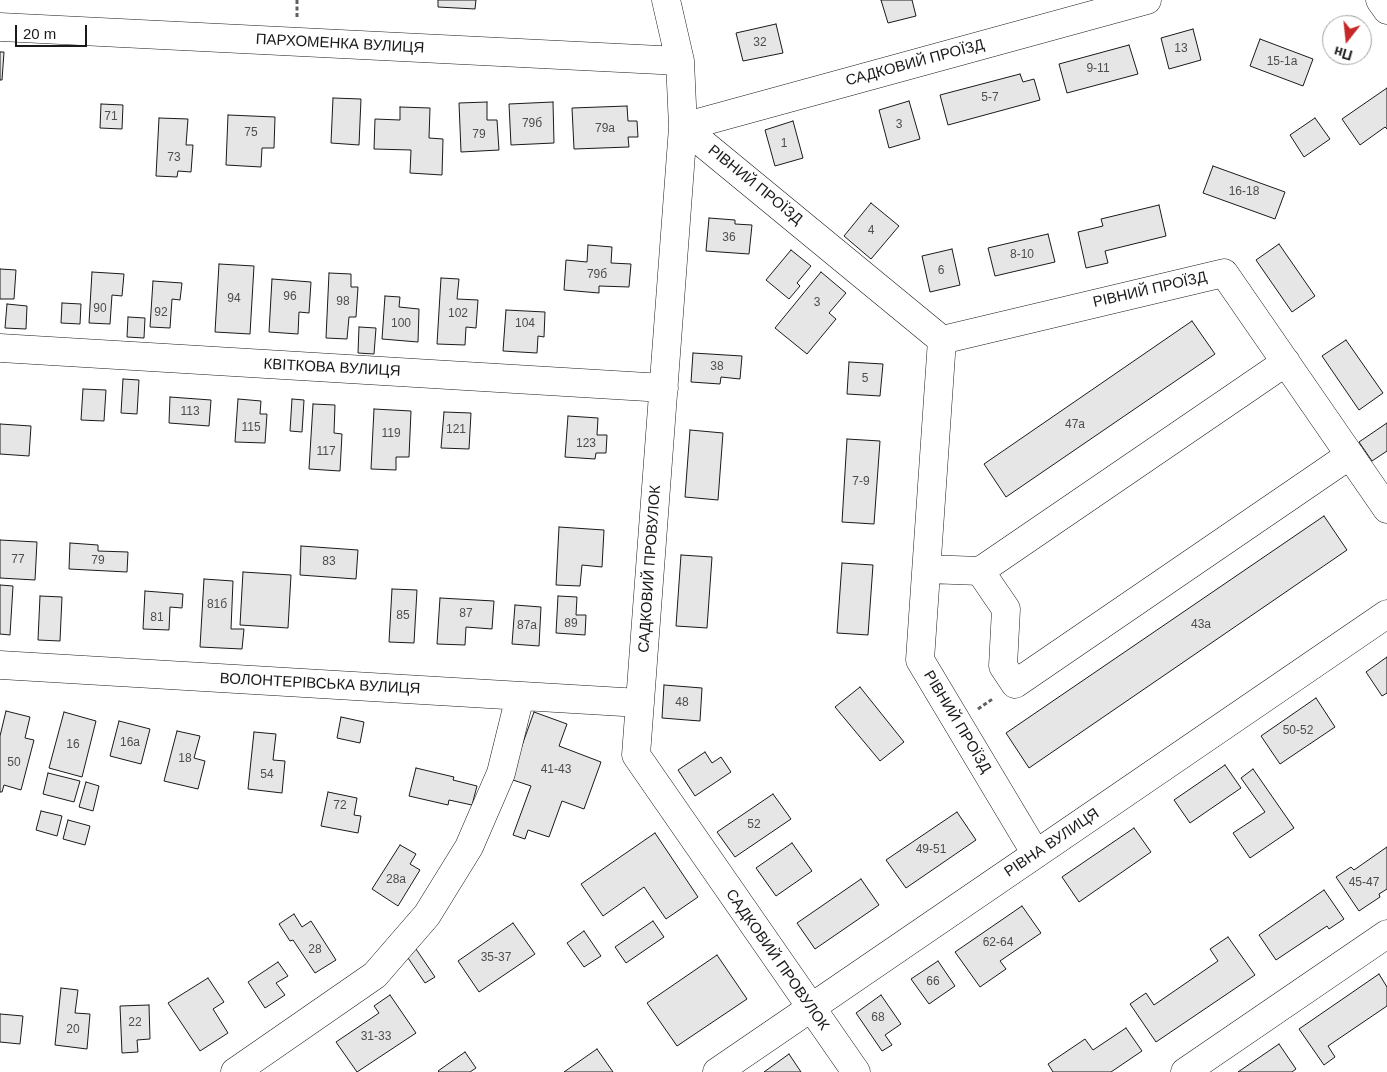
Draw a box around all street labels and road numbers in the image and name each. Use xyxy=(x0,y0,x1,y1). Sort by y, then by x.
street label: ПАРХОМЕНКА ВУЛИЦЯ xyxy=(255,31,425,57)
street label: САДКОВИЙ ПРОЇЗД xyxy=(844,36,986,90)
street label: РІВНИЙ ПРОЇЗД xyxy=(704,141,806,229)
street label: РІВНИЙ ПРОЇЗД xyxy=(1091,268,1209,312)
street label: КВІТКОВА ВУЛИЦЯ xyxy=(263,355,401,381)
street label: САДКОВИЙ ПРОВУЛОК xyxy=(635,485,665,653)
street label: РІВНИЙ ПРОЇЗД xyxy=(919,668,995,776)
street label: ВОЛОНТЕРІВСЬКА ВУЛИЦЯ xyxy=(219,670,421,698)
street label: РІВНА ВУЛИЦЯ xyxy=(1001,805,1103,881)
street label: САДКОВИЙ ПРОВУЛОК xyxy=(721,886,833,1034)

